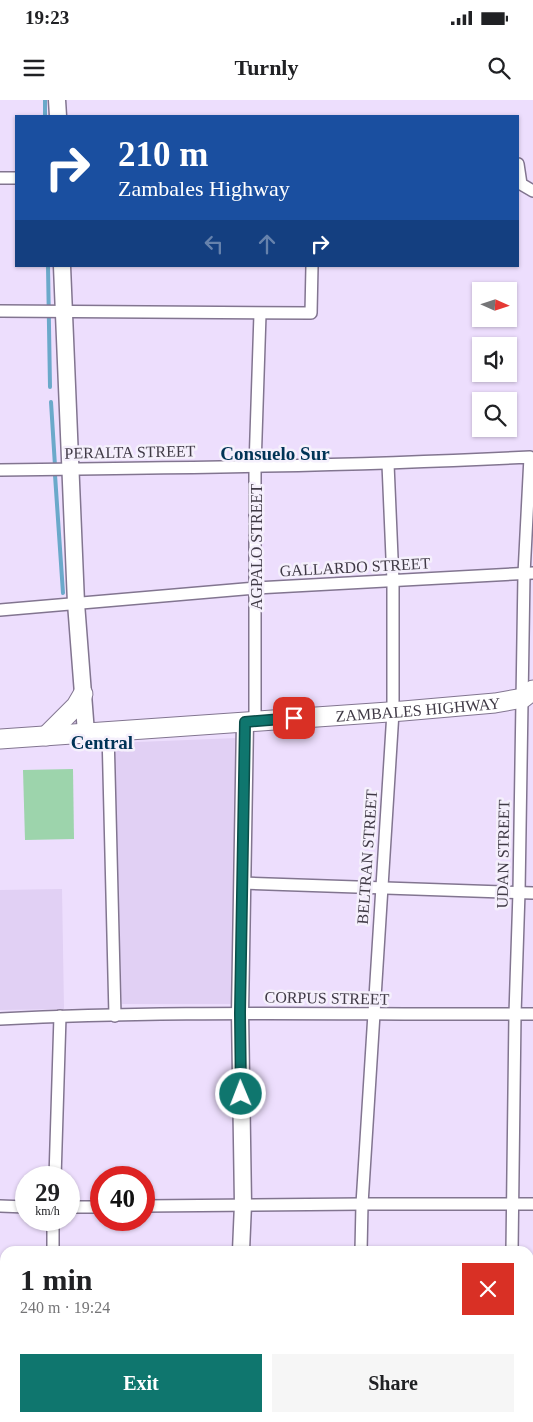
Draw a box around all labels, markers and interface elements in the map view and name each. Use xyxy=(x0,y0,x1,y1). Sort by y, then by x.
text: 19:23 xyxy=(25,7,69,28)
icon: menu xyxy=(20,54,48,82)
icon: search xyxy=(485,54,513,82)
text: Turnly xyxy=(234,55,299,80)
icon: right xyxy=(35,135,100,200)
text: 210 m xyxy=(118,135,208,174)
text: Zambales Highway xyxy=(118,176,290,201)
icon: left xyxy=(200,230,228,258)
icon: ahead xyxy=(253,230,281,258)
icon: right xyxy=(306,230,334,258)
north arrow xyxy=(472,282,518,328)
map controls xyxy=(472,282,517,437)
button: sound xyxy=(472,337,517,382)
button: search xyxy=(472,392,517,437)
street label: PERALTA STREET xyxy=(64,442,196,462)
district label: Consuelo Sur xyxy=(220,443,330,464)
street label: AGPALO STREET xyxy=(248,484,265,610)
street label: GALLARDO STREET xyxy=(279,555,431,579)
street label: ZAMBALES HIGHWAY xyxy=(335,694,501,724)
pin xyxy=(273,697,315,739)
icon: arrive xyxy=(280,704,308,732)
district label: Central xyxy=(71,732,133,753)
street label: BELTRAN STREET xyxy=(354,789,380,925)
street label: UDAN STREET xyxy=(494,799,512,909)
street label: CORPUS STREET xyxy=(264,988,390,1008)
position arrow xyxy=(214,1067,266,1119)
speed limit sign: 40 xyxy=(90,1166,155,1231)
text: 29 xyxy=(35,1179,60,1206)
text: km/h xyxy=(35,1204,60,1218)
text: 1 min xyxy=(20,1263,93,1296)
button: close xyxy=(462,1263,514,1315)
text: 240 m · 19:24 xyxy=(20,1299,110,1316)
button: Exit xyxy=(20,1354,262,1412)
button: Share xyxy=(272,1354,514,1412)

